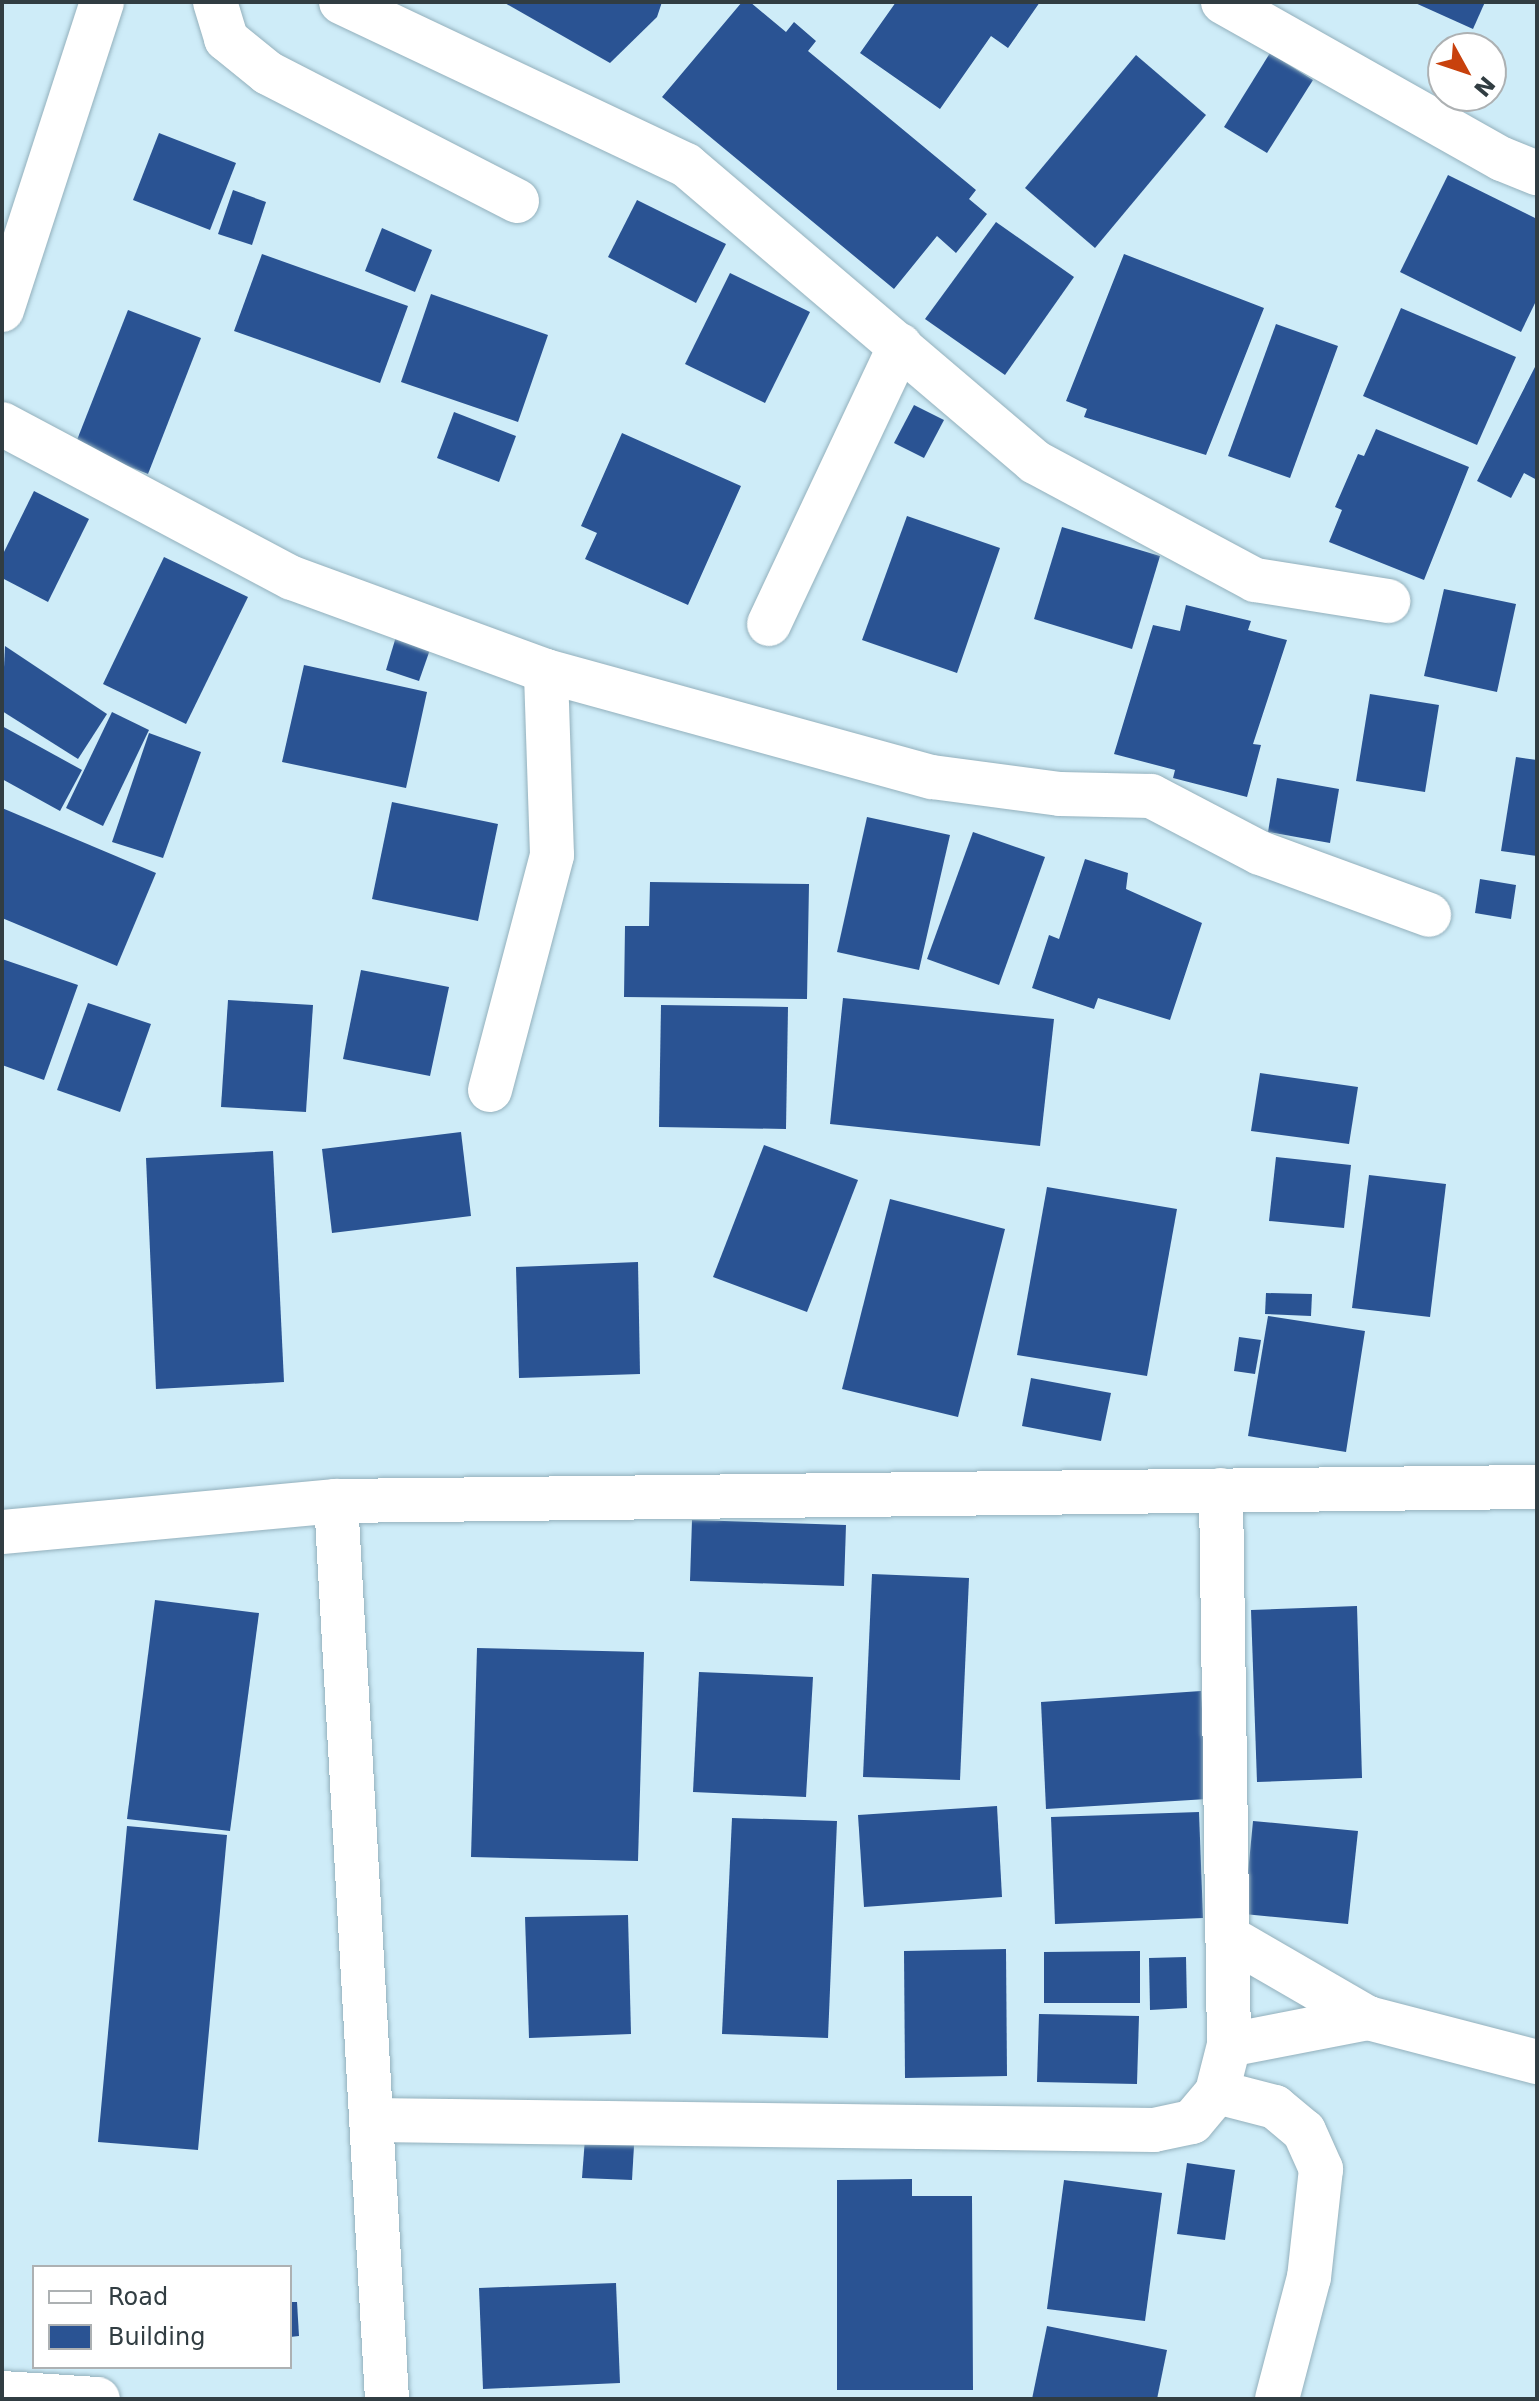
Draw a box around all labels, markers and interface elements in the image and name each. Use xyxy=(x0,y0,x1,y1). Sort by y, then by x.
north arrow xyxy=(1427,32,1507,112)
text: N xyxy=(1469,71,1500,102)
legend xyxy=(32,2265,292,2369)
text: Road xyxy=(108,2283,168,2311)
text: Building xyxy=(108,2323,205,2351)

